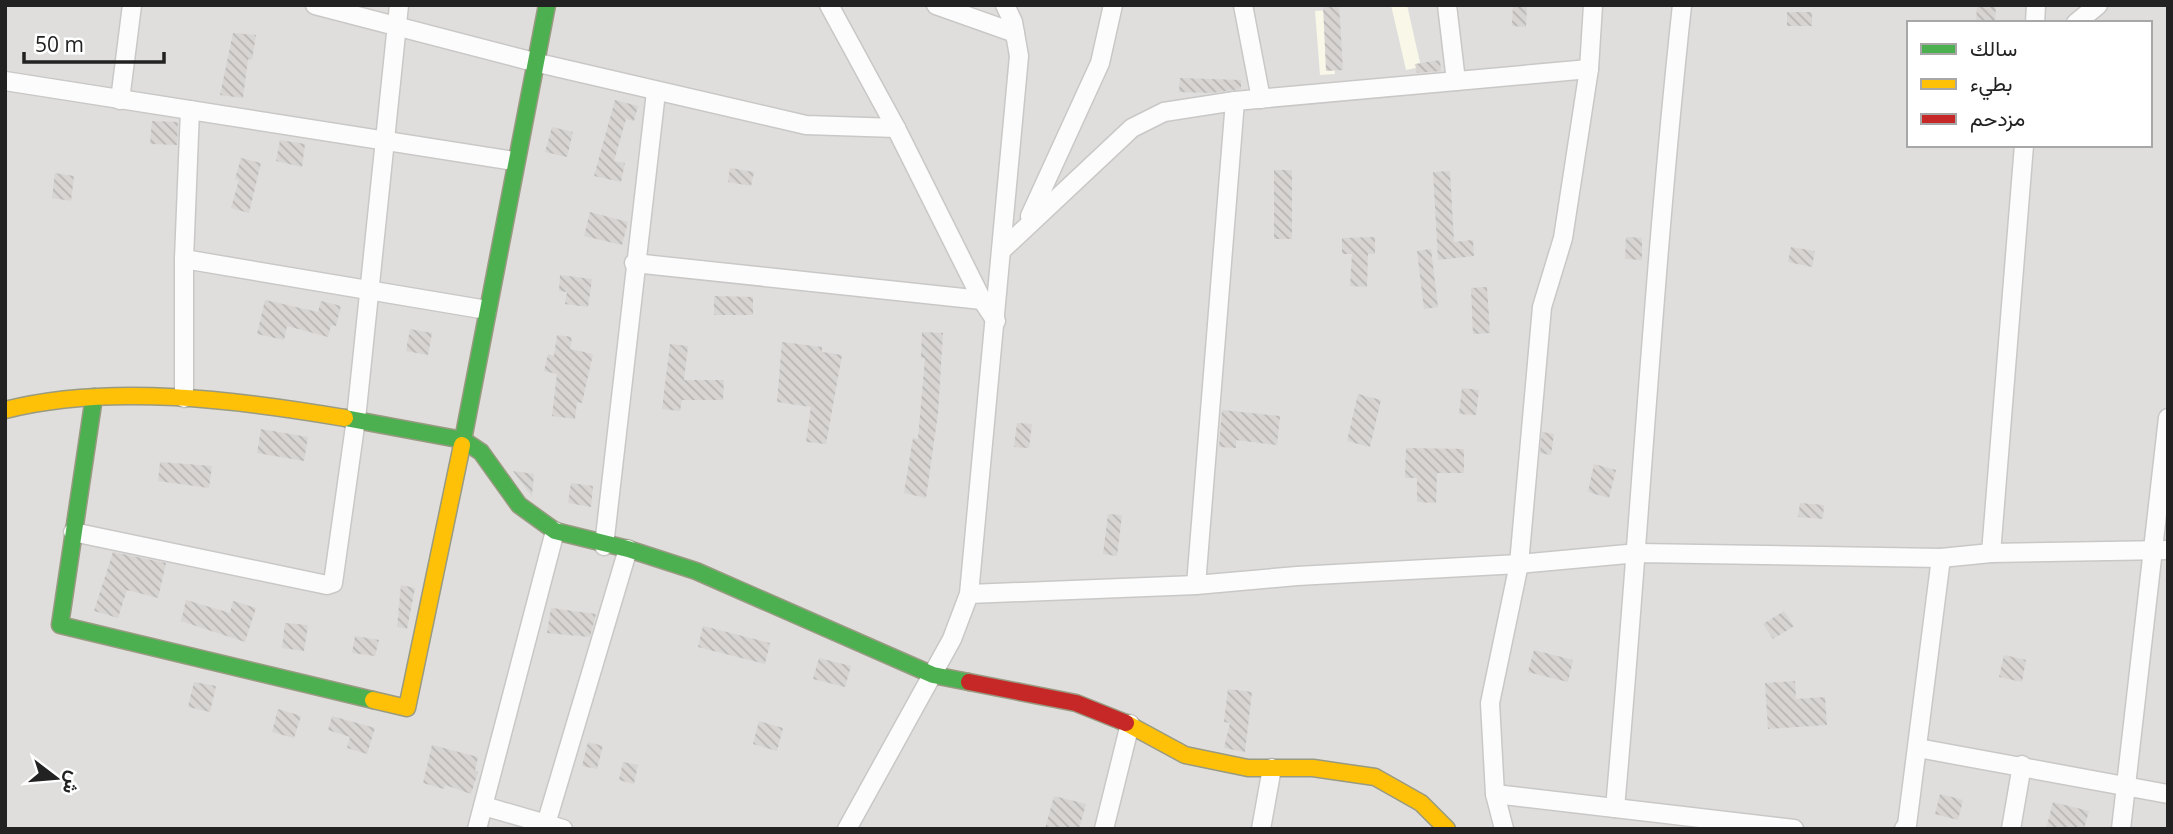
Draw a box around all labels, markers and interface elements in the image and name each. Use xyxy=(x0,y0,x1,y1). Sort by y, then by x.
scale bar xyxy=(24,21,164,65)
legend xyxy=(1907,21,2152,147)
text: 50 m xyxy=(35,30,84,58)
text: سالك xyxy=(1970,34,2017,62)
text: بطيء xyxy=(1970,69,2013,101)
text: مزدحم xyxy=(1970,104,2025,133)
north arrow xyxy=(21,743,91,813)
text: ش xyxy=(57,768,88,797)

